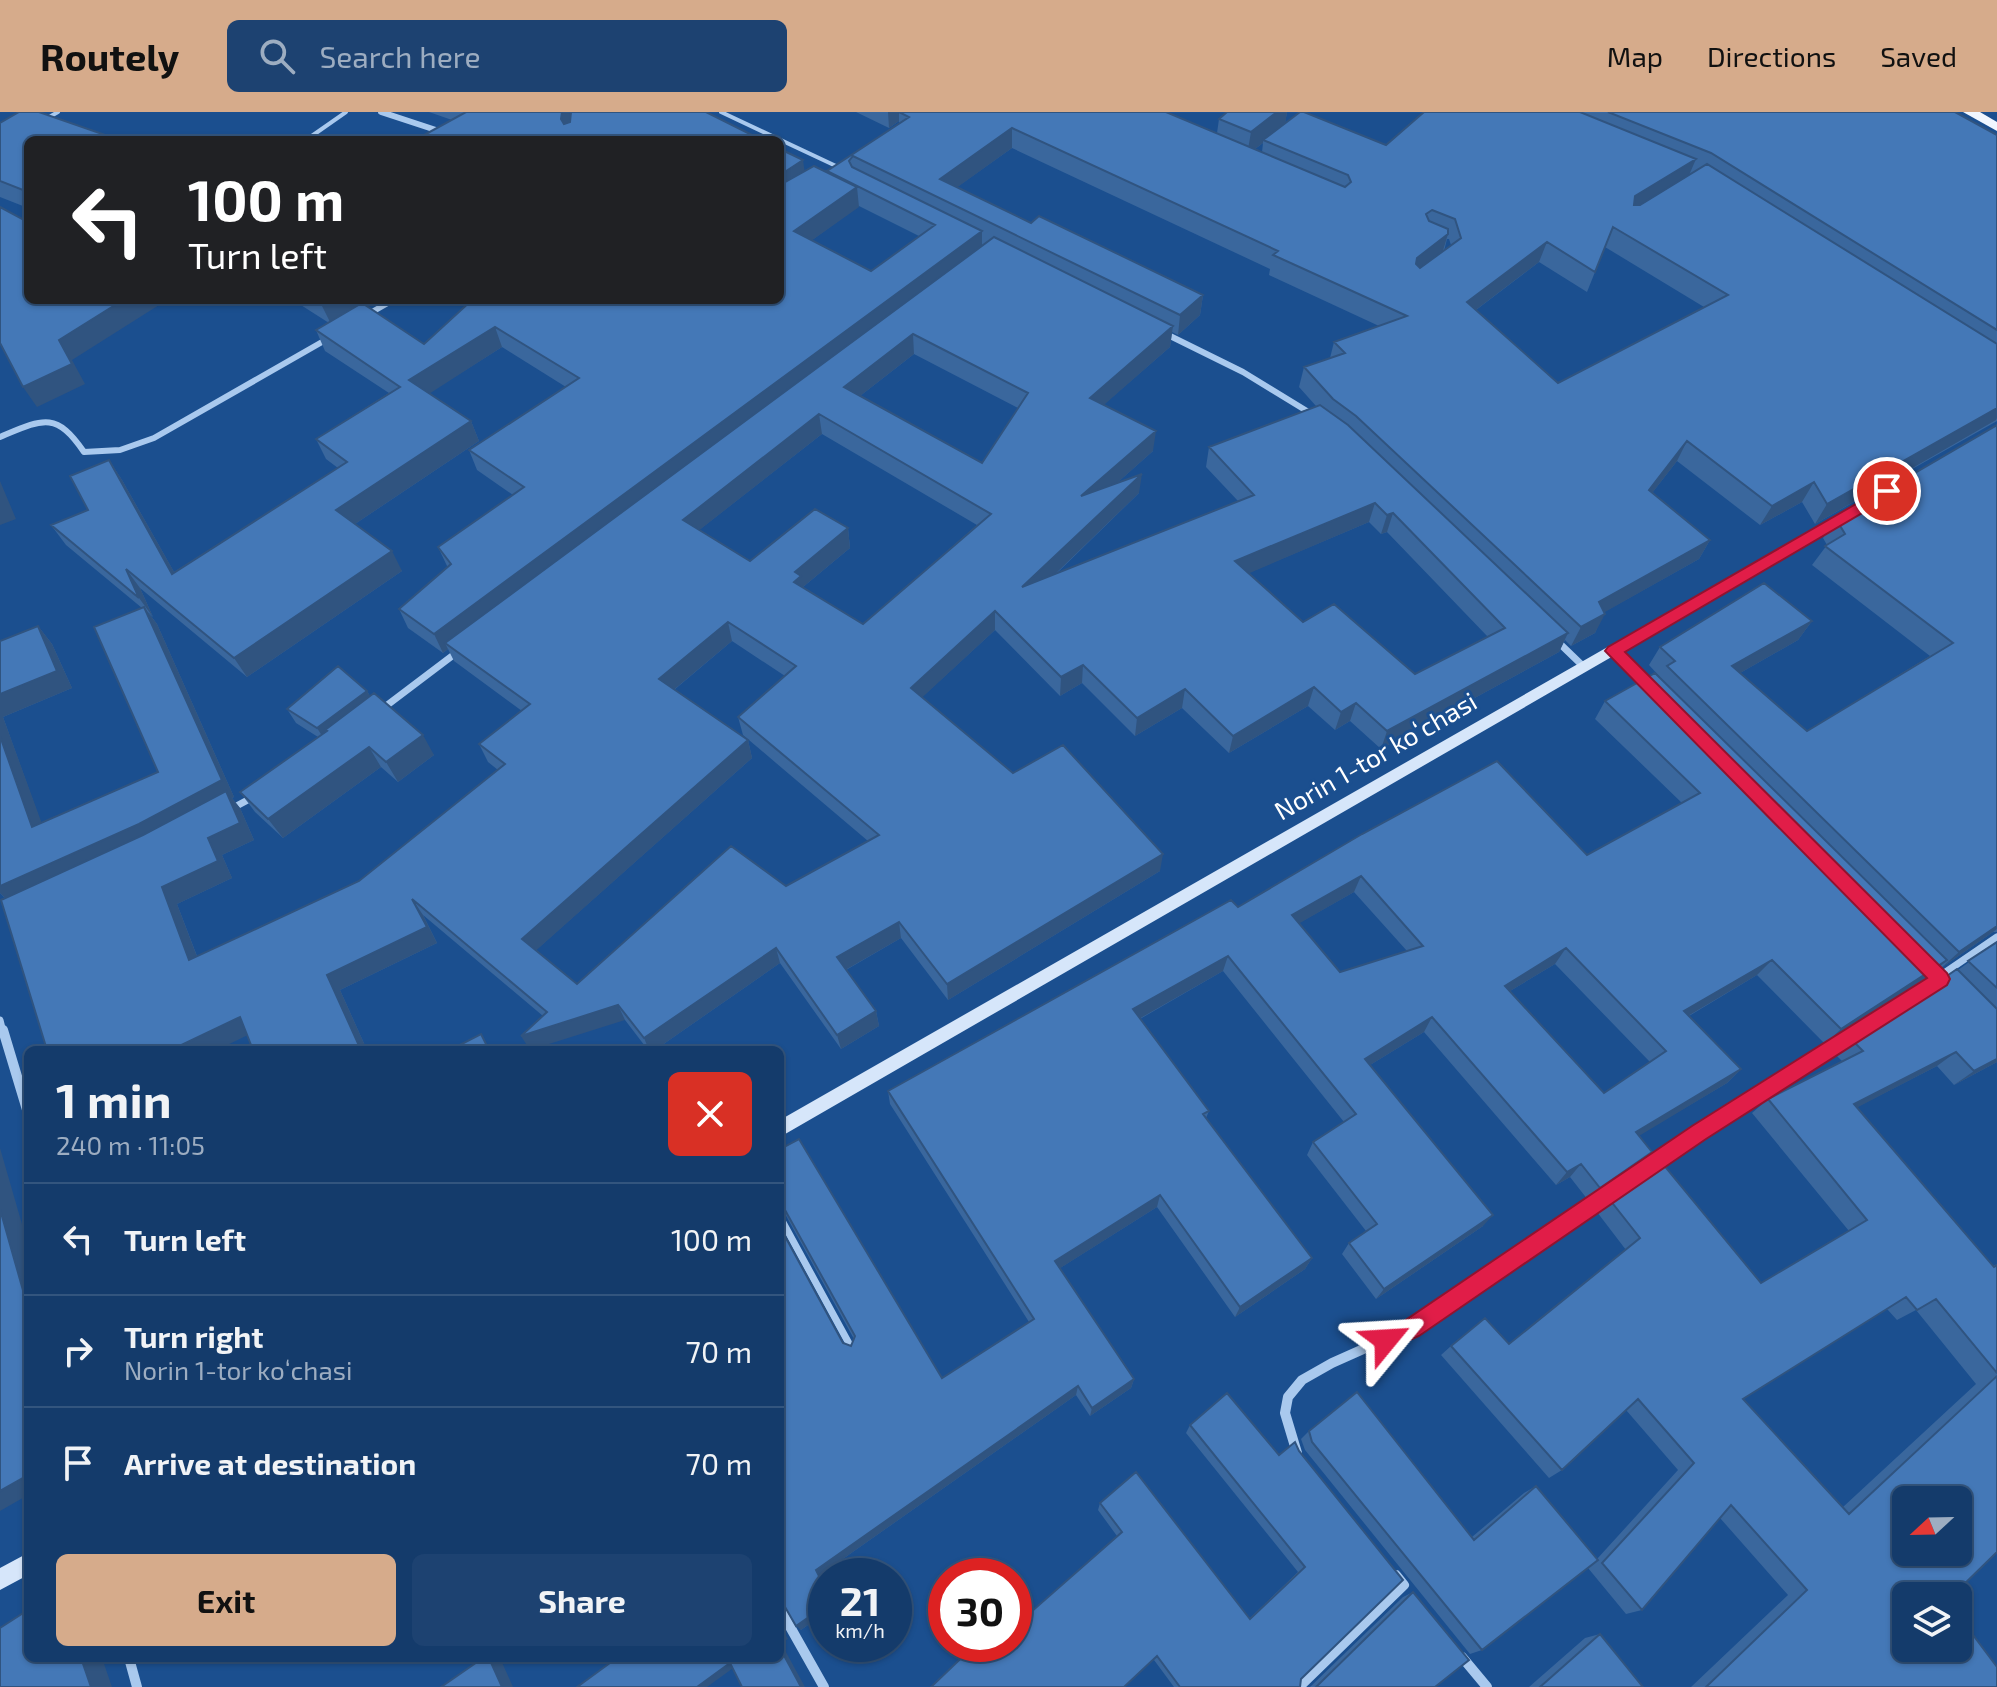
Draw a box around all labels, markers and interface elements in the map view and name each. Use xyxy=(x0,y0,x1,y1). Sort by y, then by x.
search box xyxy=(227,20,787,92)
text: Routely xyxy=(40,33,179,79)
icon: search xyxy=(255,34,299,78)
text: Search here xyxy=(319,38,481,74)
text: Map xyxy=(1607,39,1663,73)
text: Directions xyxy=(1707,39,1836,73)
text: Saved xyxy=(1880,39,1957,73)
text: 100 m xyxy=(188,165,344,232)
icon: left xyxy=(56,168,160,272)
text: Turn left xyxy=(188,233,327,276)
pin xyxy=(1853,457,1921,525)
icon: arrive xyxy=(1865,469,1909,513)
street label: Norin 1-tor koʻchasi xyxy=(1268,684,1482,826)
text: 1 min xyxy=(56,1070,172,1128)
button: close xyxy=(668,1072,752,1156)
text: 240 m · 11:05 xyxy=(56,1129,205,1160)
icon: left xyxy=(56,1217,100,1261)
text: Turn left xyxy=(124,1221,246,1257)
text: 100 m xyxy=(671,1221,752,1257)
position arrow xyxy=(1344,1298,1428,1382)
text: Turn right xyxy=(124,1318,264,1354)
icon: right xyxy=(56,1329,100,1373)
text: 70 m xyxy=(686,1333,752,1369)
text: Norin 1-tor koʻchasi xyxy=(124,1354,352,1385)
icon: arrive xyxy=(56,1441,100,1485)
text: Arrive at destination xyxy=(124,1445,416,1481)
text: 70 m xyxy=(686,1445,752,1481)
north arrow xyxy=(1892,1486,1972,1566)
map controls xyxy=(1892,1486,1972,1662)
button: Exit xyxy=(56,1554,396,1646)
button: Share xyxy=(412,1554,752,1646)
speed limit sign: 30 xyxy=(928,1558,1032,1662)
text: 21 xyxy=(840,1576,880,1624)
button: layers xyxy=(1892,1582,1972,1662)
text: km/h xyxy=(835,1618,885,1642)

